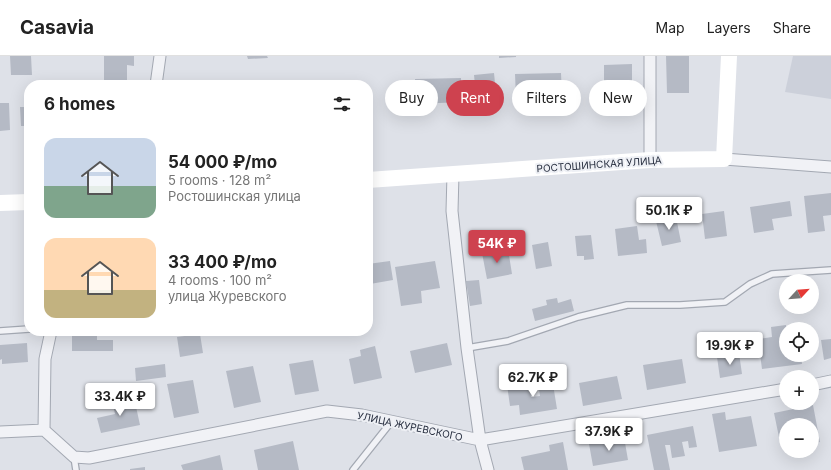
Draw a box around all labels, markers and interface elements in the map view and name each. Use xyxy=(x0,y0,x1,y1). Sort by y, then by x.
text: Casavia xyxy=(20,16,94,39)
text: Map xyxy=(656,19,685,36)
text: Layers xyxy=(707,19,751,36)
text: Share xyxy=(773,19,811,36)
chip: Buy xyxy=(385,80,438,116)
chip: Rent xyxy=(446,80,504,116)
chip: Filters xyxy=(512,80,581,116)
chip: New xyxy=(589,80,647,116)
icon: filters xyxy=(331,93,353,115)
text: 6 homes xyxy=(44,94,115,114)
text: 54 000 ₽/mo xyxy=(168,152,277,172)
icon: home xyxy=(76,154,124,202)
street label: РОСТОШИНСКАЯ УЛИЦА xyxy=(536,154,662,174)
text: 5 rooms · 128 m² xyxy=(168,172,271,188)
text: Ростошинская улица xyxy=(168,188,301,204)
pin: 50.1K ₽ xyxy=(632,197,706,231)
text: 50.1K ₽ xyxy=(645,202,693,218)
pin: 54K ₽ xyxy=(469,230,525,264)
text: 54K ₽ xyxy=(477,235,517,251)
text: 33 400 ₽/mo xyxy=(168,252,277,272)
icon: home xyxy=(76,254,124,302)
text: 4 rooms · 100 m² xyxy=(168,272,272,288)
north arrow xyxy=(779,274,819,314)
map controls xyxy=(779,274,819,458)
text: улица Журевского xyxy=(168,288,287,304)
button: locate xyxy=(779,322,819,362)
pin: 19.9K ₽ xyxy=(693,332,767,366)
text: 19.9K ₽ xyxy=(706,337,754,353)
pin: 62.7K ₽ xyxy=(496,364,570,398)
text: 62.7K ₽ xyxy=(508,369,558,385)
button: + xyxy=(779,370,819,410)
pin: 33.4K ₽ xyxy=(83,383,157,417)
text: 33.4K ₽ xyxy=(94,388,146,404)
street label: УЛИЦА ЖУРЕВСКОГО xyxy=(356,409,464,443)
pin: 37.9K ₽ xyxy=(572,418,646,452)
button: − xyxy=(779,418,819,458)
text: 37.9K ₽ xyxy=(584,423,634,439)

